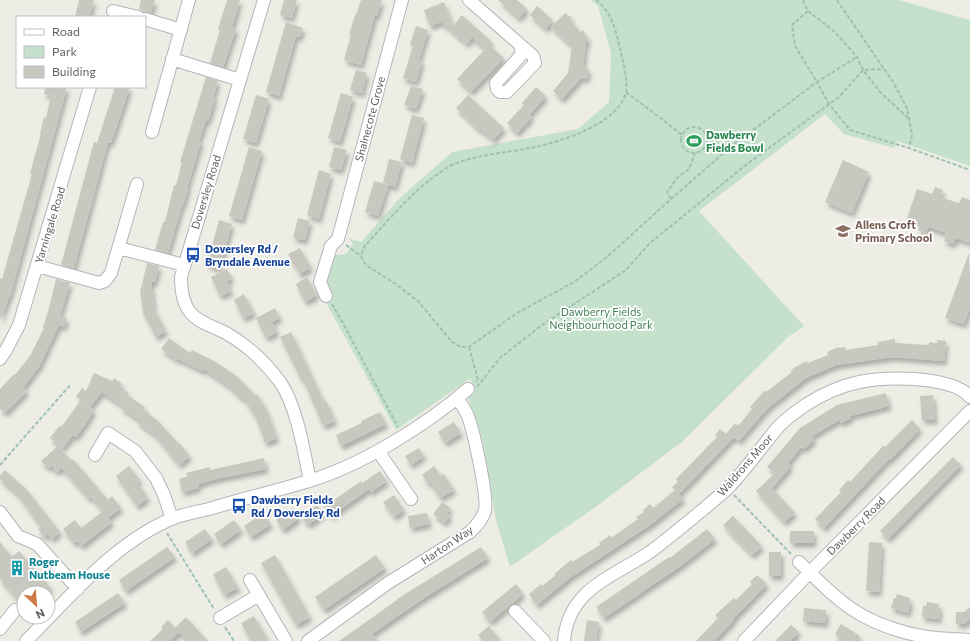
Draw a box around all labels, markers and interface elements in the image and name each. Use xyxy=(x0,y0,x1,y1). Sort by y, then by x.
legend xyxy=(16,16,146,88)
text: Road xyxy=(52,24,80,38)
text: Park xyxy=(52,44,78,58)
text: Building xyxy=(52,64,96,78)
street label: Shalnecote Grove xyxy=(352,75,387,163)
place label: Dawberry Fields Bowl xyxy=(706,128,764,154)
sports icon: Dawberry Fields Bowl xyxy=(685,132,703,150)
street label: Doversley Road xyxy=(188,153,223,231)
street label: Yarningale Road xyxy=(32,185,67,265)
place label: Allens Croft Primary School xyxy=(855,218,932,244)
school or university icon: Allens Croft Primary School xyxy=(834,222,852,240)
place label: Doversley Rd / Bryndale Avenue xyxy=(205,242,290,268)
bus stop icon: Doversley Rd / Bryndale Avenue xyxy=(184,246,202,264)
park label: Dawberry Fields Neighbourhood Park xyxy=(549,305,653,331)
street label: Waldrons Moor xyxy=(714,431,775,498)
place label: Dawberry Fields Rd / Doversley Rd xyxy=(251,493,340,519)
street label: Dawberry Road xyxy=(824,494,888,558)
bus stop icon: Dawberry Fields Rd / Doversley Rd xyxy=(230,497,248,515)
street label: Harton Way xyxy=(418,522,475,567)
place label: Roger Nutbeam House xyxy=(29,555,110,581)
building icon: Roger Nutbeam House xyxy=(8,559,26,577)
north arrow xyxy=(16,585,56,625)
text: N xyxy=(34,607,47,622)

